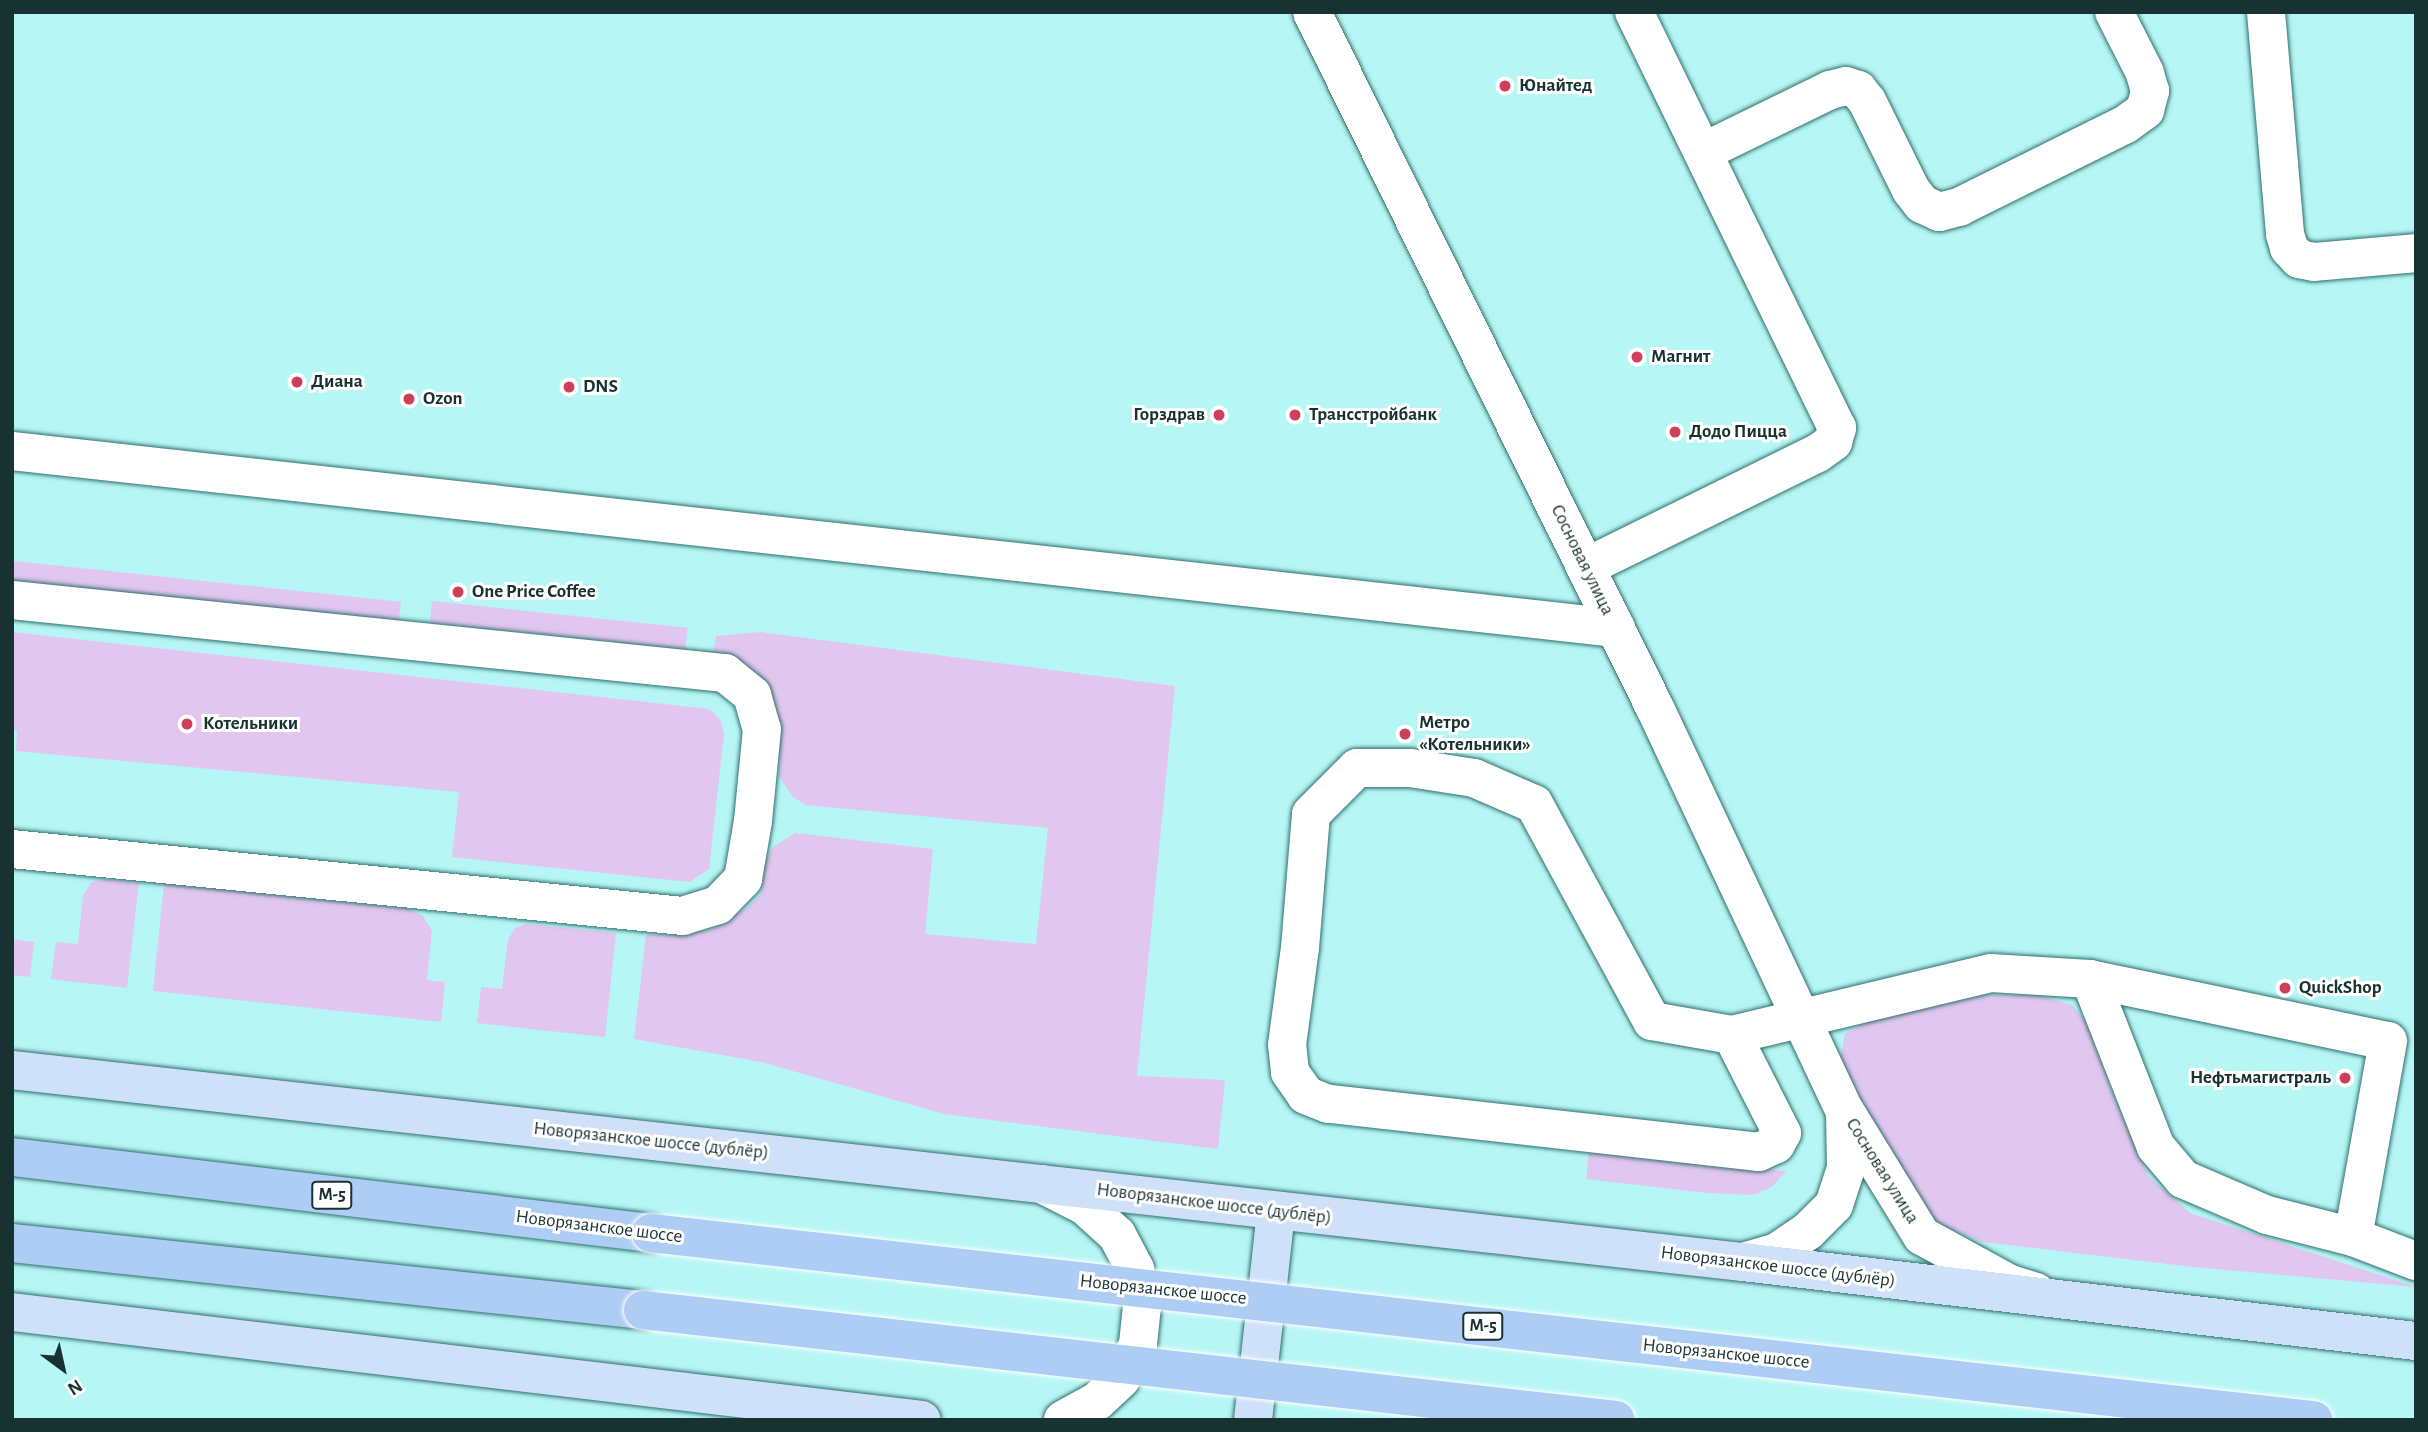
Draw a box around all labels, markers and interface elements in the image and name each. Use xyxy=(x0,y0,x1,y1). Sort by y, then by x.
place label: Юнайтед xyxy=(1519,75,1592,97)
marker: Юнайтед xyxy=(1497,78,1513,94)
place label: Магнит xyxy=(1651,346,1710,368)
marker: Магнит xyxy=(1629,349,1645,365)
place label: Диана xyxy=(311,371,363,393)
marker: Диана xyxy=(289,374,305,390)
place label: DNS xyxy=(583,376,618,398)
marker: DNS xyxy=(561,379,577,395)
place label: Ozon xyxy=(423,388,462,410)
marker: Ozon xyxy=(401,391,417,407)
place label: Горздрав xyxy=(1133,404,1205,426)
place label: Трансстройбанк xyxy=(1309,404,1437,426)
marker: Горздрав xyxy=(1211,407,1227,423)
marker: Трансстройбанк xyxy=(1287,407,1303,423)
place label: Додо Пицца xyxy=(1689,421,1787,443)
marker: Додо Пицца xyxy=(1667,424,1683,440)
street label: Сосновая улица xyxy=(1545,501,1619,619)
place label: One Price Coffee xyxy=(472,581,596,603)
marker: One Price Coffee xyxy=(450,584,466,600)
place label: Метро «Котельники» xyxy=(1419,712,1531,756)
place label: Котельники xyxy=(203,713,298,735)
marker: Котельники xyxy=(177,714,197,734)
marker: Метро «Котельники» xyxy=(1397,726,1413,742)
place label: QuickShop xyxy=(2299,977,2382,999)
marker: QuickShop xyxy=(2277,980,2293,996)
place label: Нефтьмагистраль xyxy=(2190,1067,2331,1089)
marker: Нефтьмагистраль xyxy=(2337,1070,2353,1086)
street label: Сосновая улица xyxy=(1840,1114,1924,1228)
street label: Новорязанское шоссе (дублёр) xyxy=(532,1117,770,1165)
street label: Новорязанское шоссе (дублёр) xyxy=(1095,1178,1333,1230)
road number: М-5 xyxy=(311,1180,353,1210)
street label: Новорязанское шоссе xyxy=(514,1205,684,1249)
street label: Новорязанское шоссе (дублёр) xyxy=(1659,1241,1897,1293)
street label: Новорязанское шоссе xyxy=(1078,1270,1248,1310)
road number: М-5 xyxy=(1462,1311,1504,1340)
north arrow xyxy=(28,1334,98,1404)
street label: Новорязанское шоссе xyxy=(1641,1334,1811,1374)
text: N xyxy=(64,1375,85,1399)

